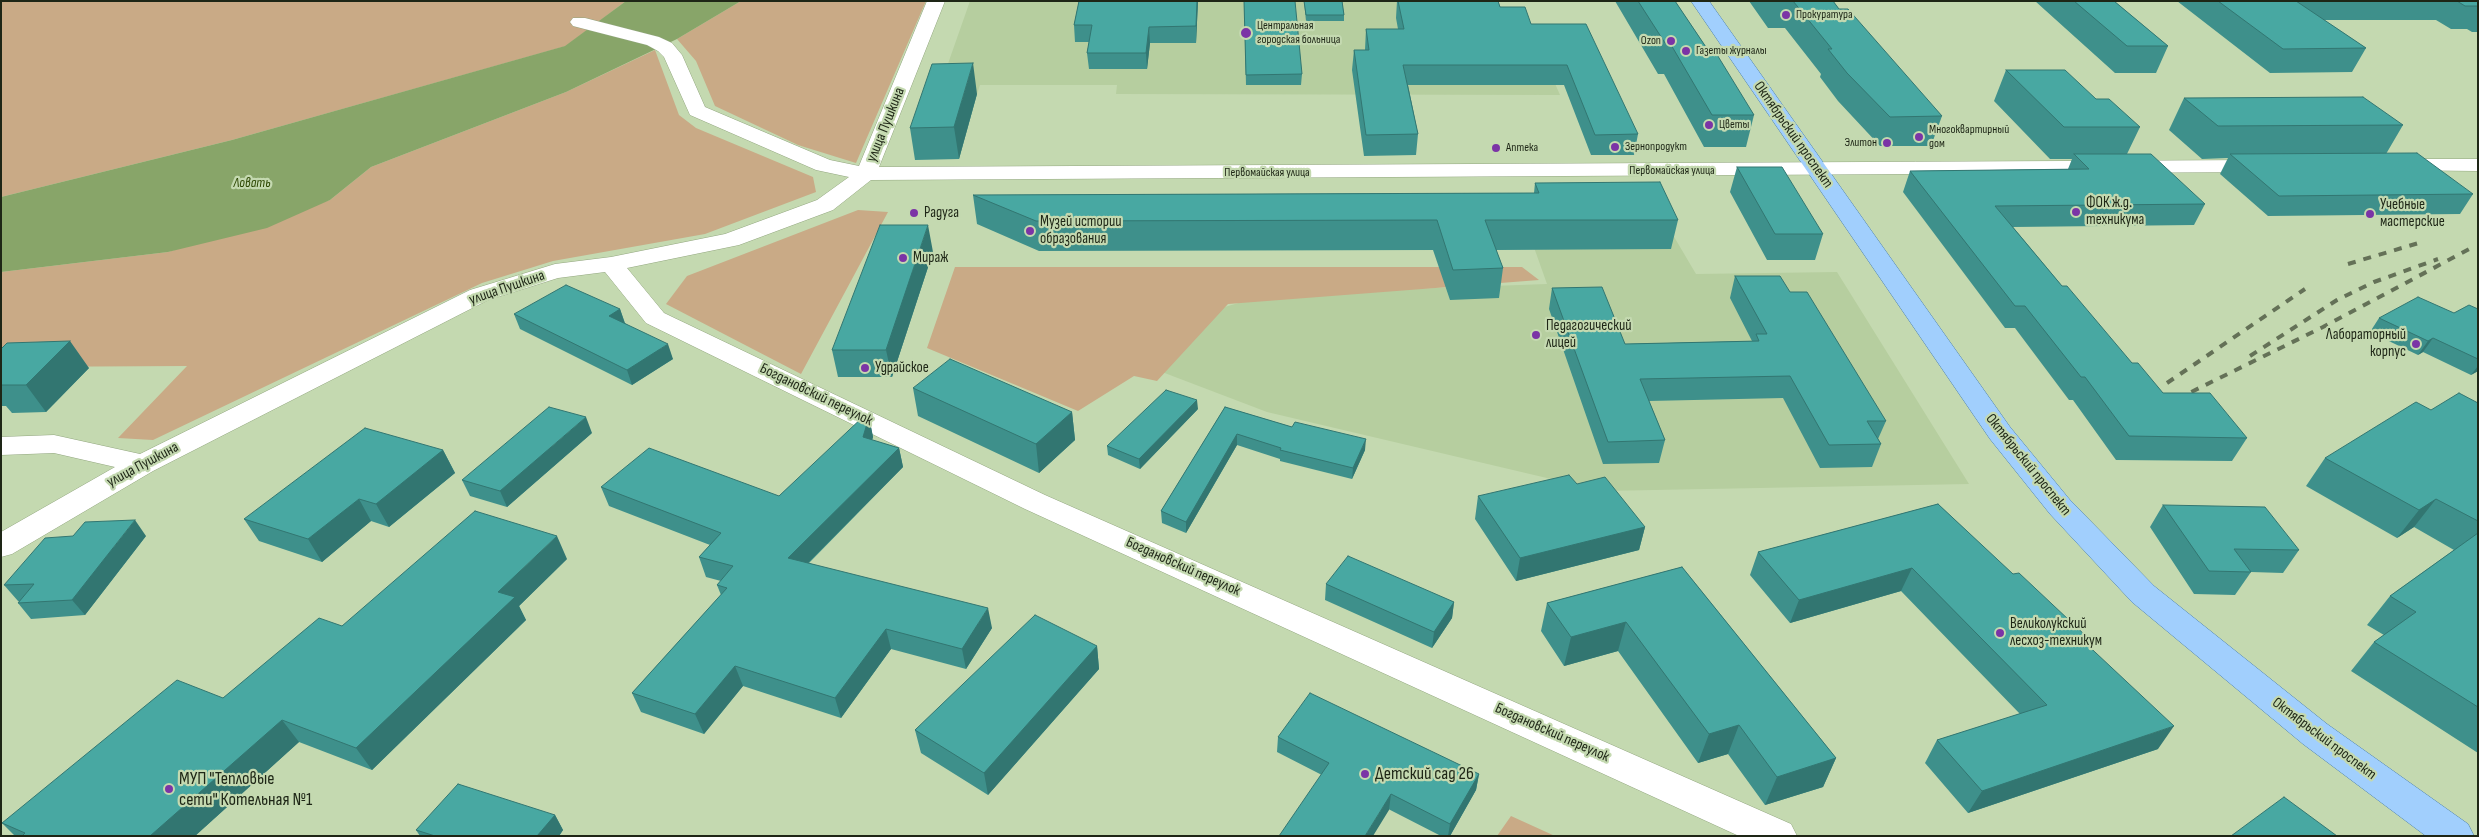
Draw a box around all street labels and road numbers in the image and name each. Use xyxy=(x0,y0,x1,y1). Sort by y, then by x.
street label: Октябрьский проспект xyxy=(1750,78,1836,192)
street label: улица Пушкина xyxy=(863,85,909,165)
street label: Первомайская улица xyxy=(1629,164,1715,178)
street label: Первомайская улица xyxy=(1224,166,1310,180)
street label: улица Пушкина xyxy=(467,267,547,309)
street label: Богдановский переулок xyxy=(757,360,875,430)
street label: Октябрьский проспект xyxy=(1981,410,2075,520)
street label: улица Пушкина xyxy=(104,439,182,491)
street label: Богдановский переулок xyxy=(1123,534,1243,600)
street label: Октябрьский проспект xyxy=(2268,694,2380,784)
street label: Богдановский переулок xyxy=(1492,700,1612,766)

